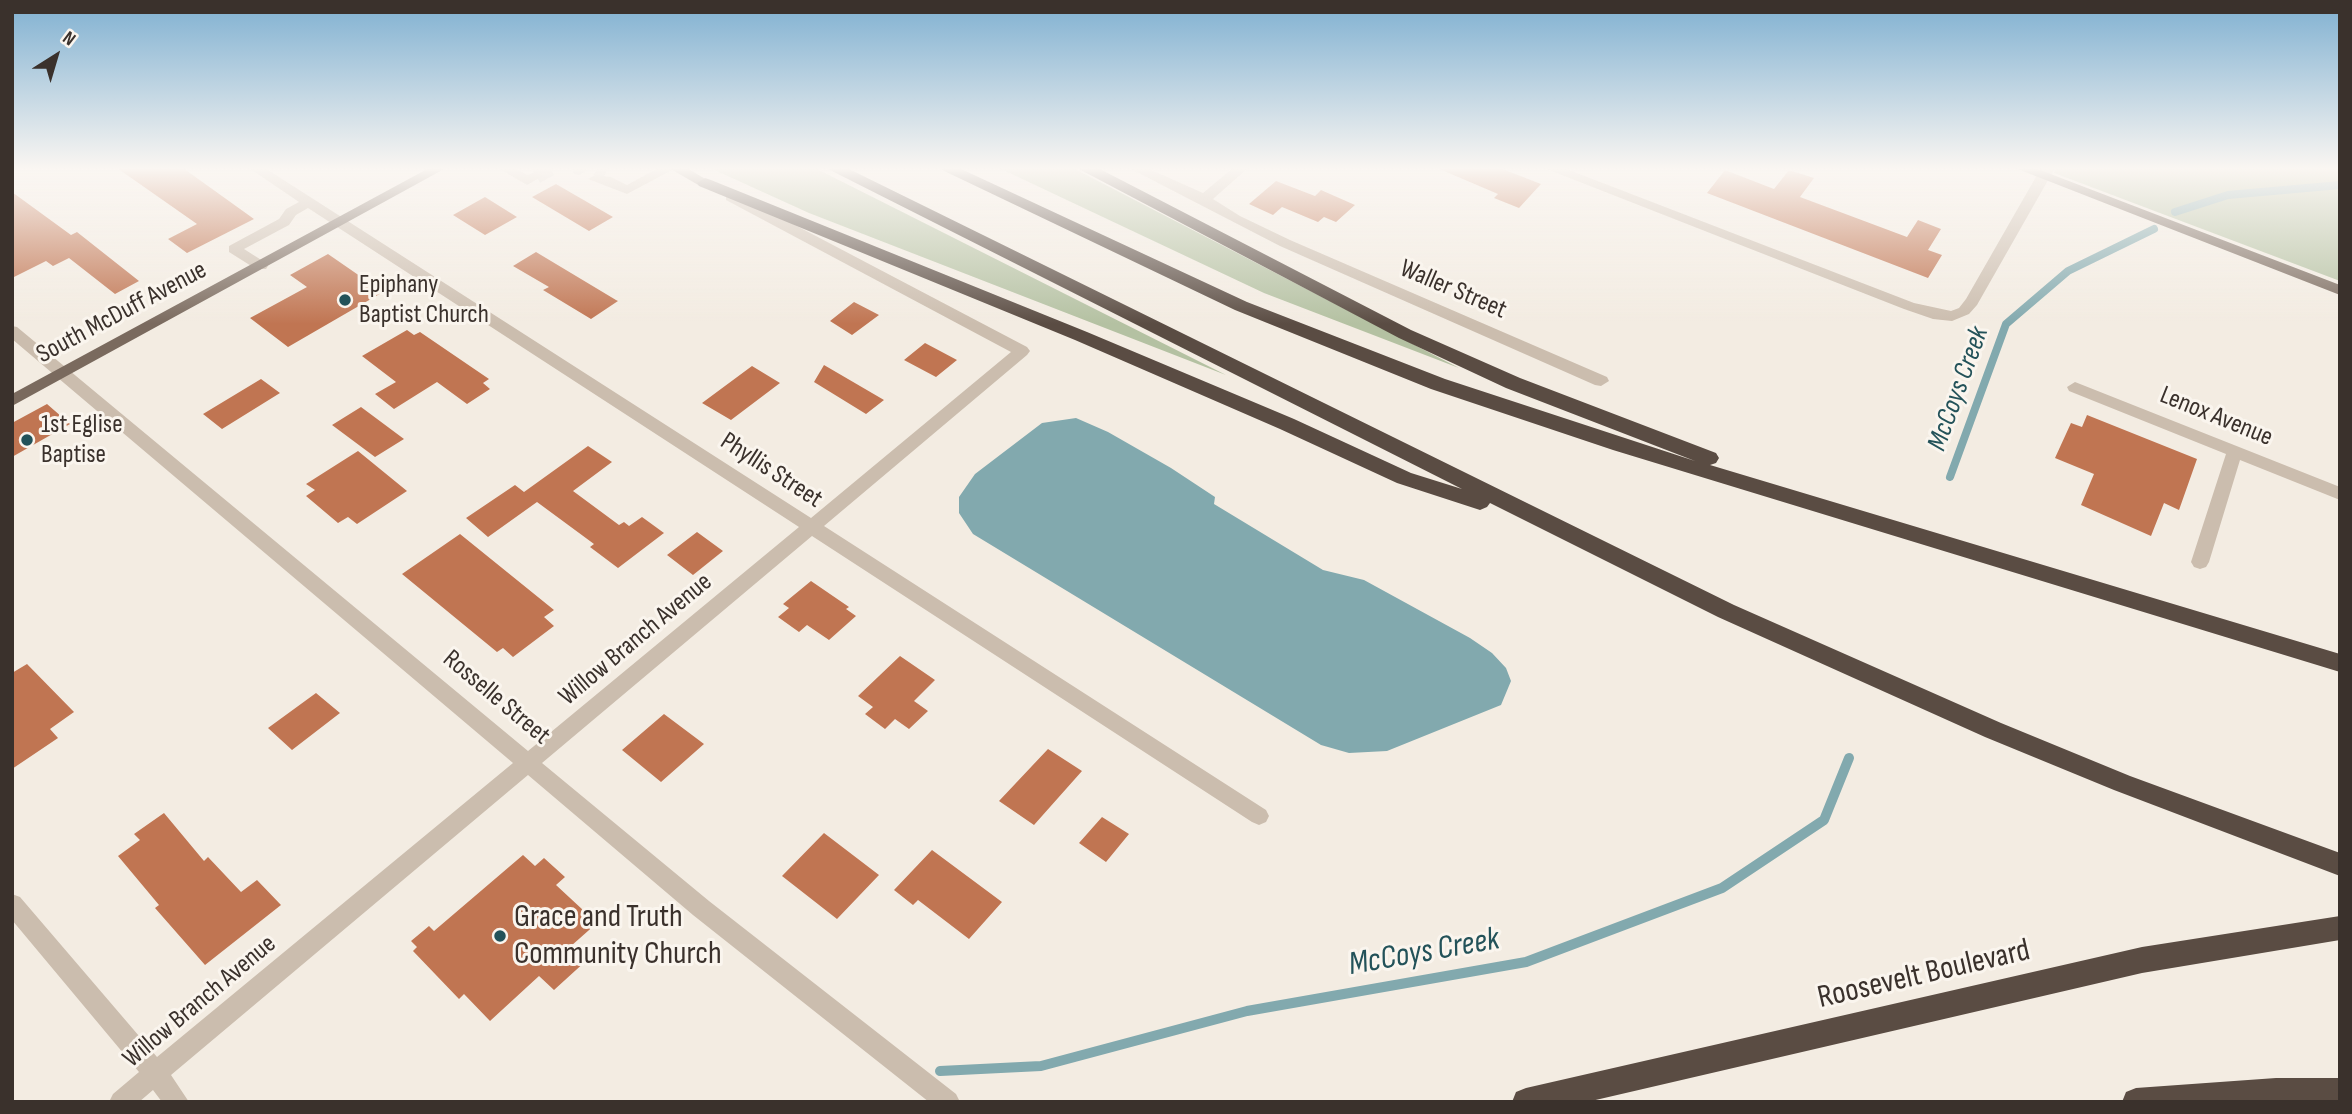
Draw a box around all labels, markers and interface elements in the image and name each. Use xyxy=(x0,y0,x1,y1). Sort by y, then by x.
north arrow xyxy=(21,21,91,91)
text: N xyxy=(58,27,80,51)
street label: Waller Street xyxy=(1395,254,1511,326)
street label: South McDuff Avenue xyxy=(32,255,212,371)
place label: Epiphany Baptist Church xyxy=(359,269,489,330)
marker: Epiphany Baptist Church xyxy=(337,292,353,308)
water label: McCoys Creek xyxy=(1921,323,1997,455)
street label: Lenox Avenue xyxy=(2155,380,2277,454)
place label: 1st Eglise Baptise xyxy=(41,409,123,471)
street label: Phyllis Street xyxy=(714,426,828,516)
marker: 1st Eglise Baptise xyxy=(19,432,35,448)
street label: Willow Branch Avenue xyxy=(553,567,719,713)
street label: Rosselle Street xyxy=(436,644,556,752)
place label: Grace and Truth Community Church xyxy=(514,899,722,974)
water label: McCoys Creek xyxy=(1346,920,1502,986)
marker: Grace and Truth Community Church xyxy=(492,928,508,944)
street label: Willow Branch Avenue xyxy=(117,929,283,1075)
street label: Roosevelt Boulevard xyxy=(1814,932,2034,1018)

